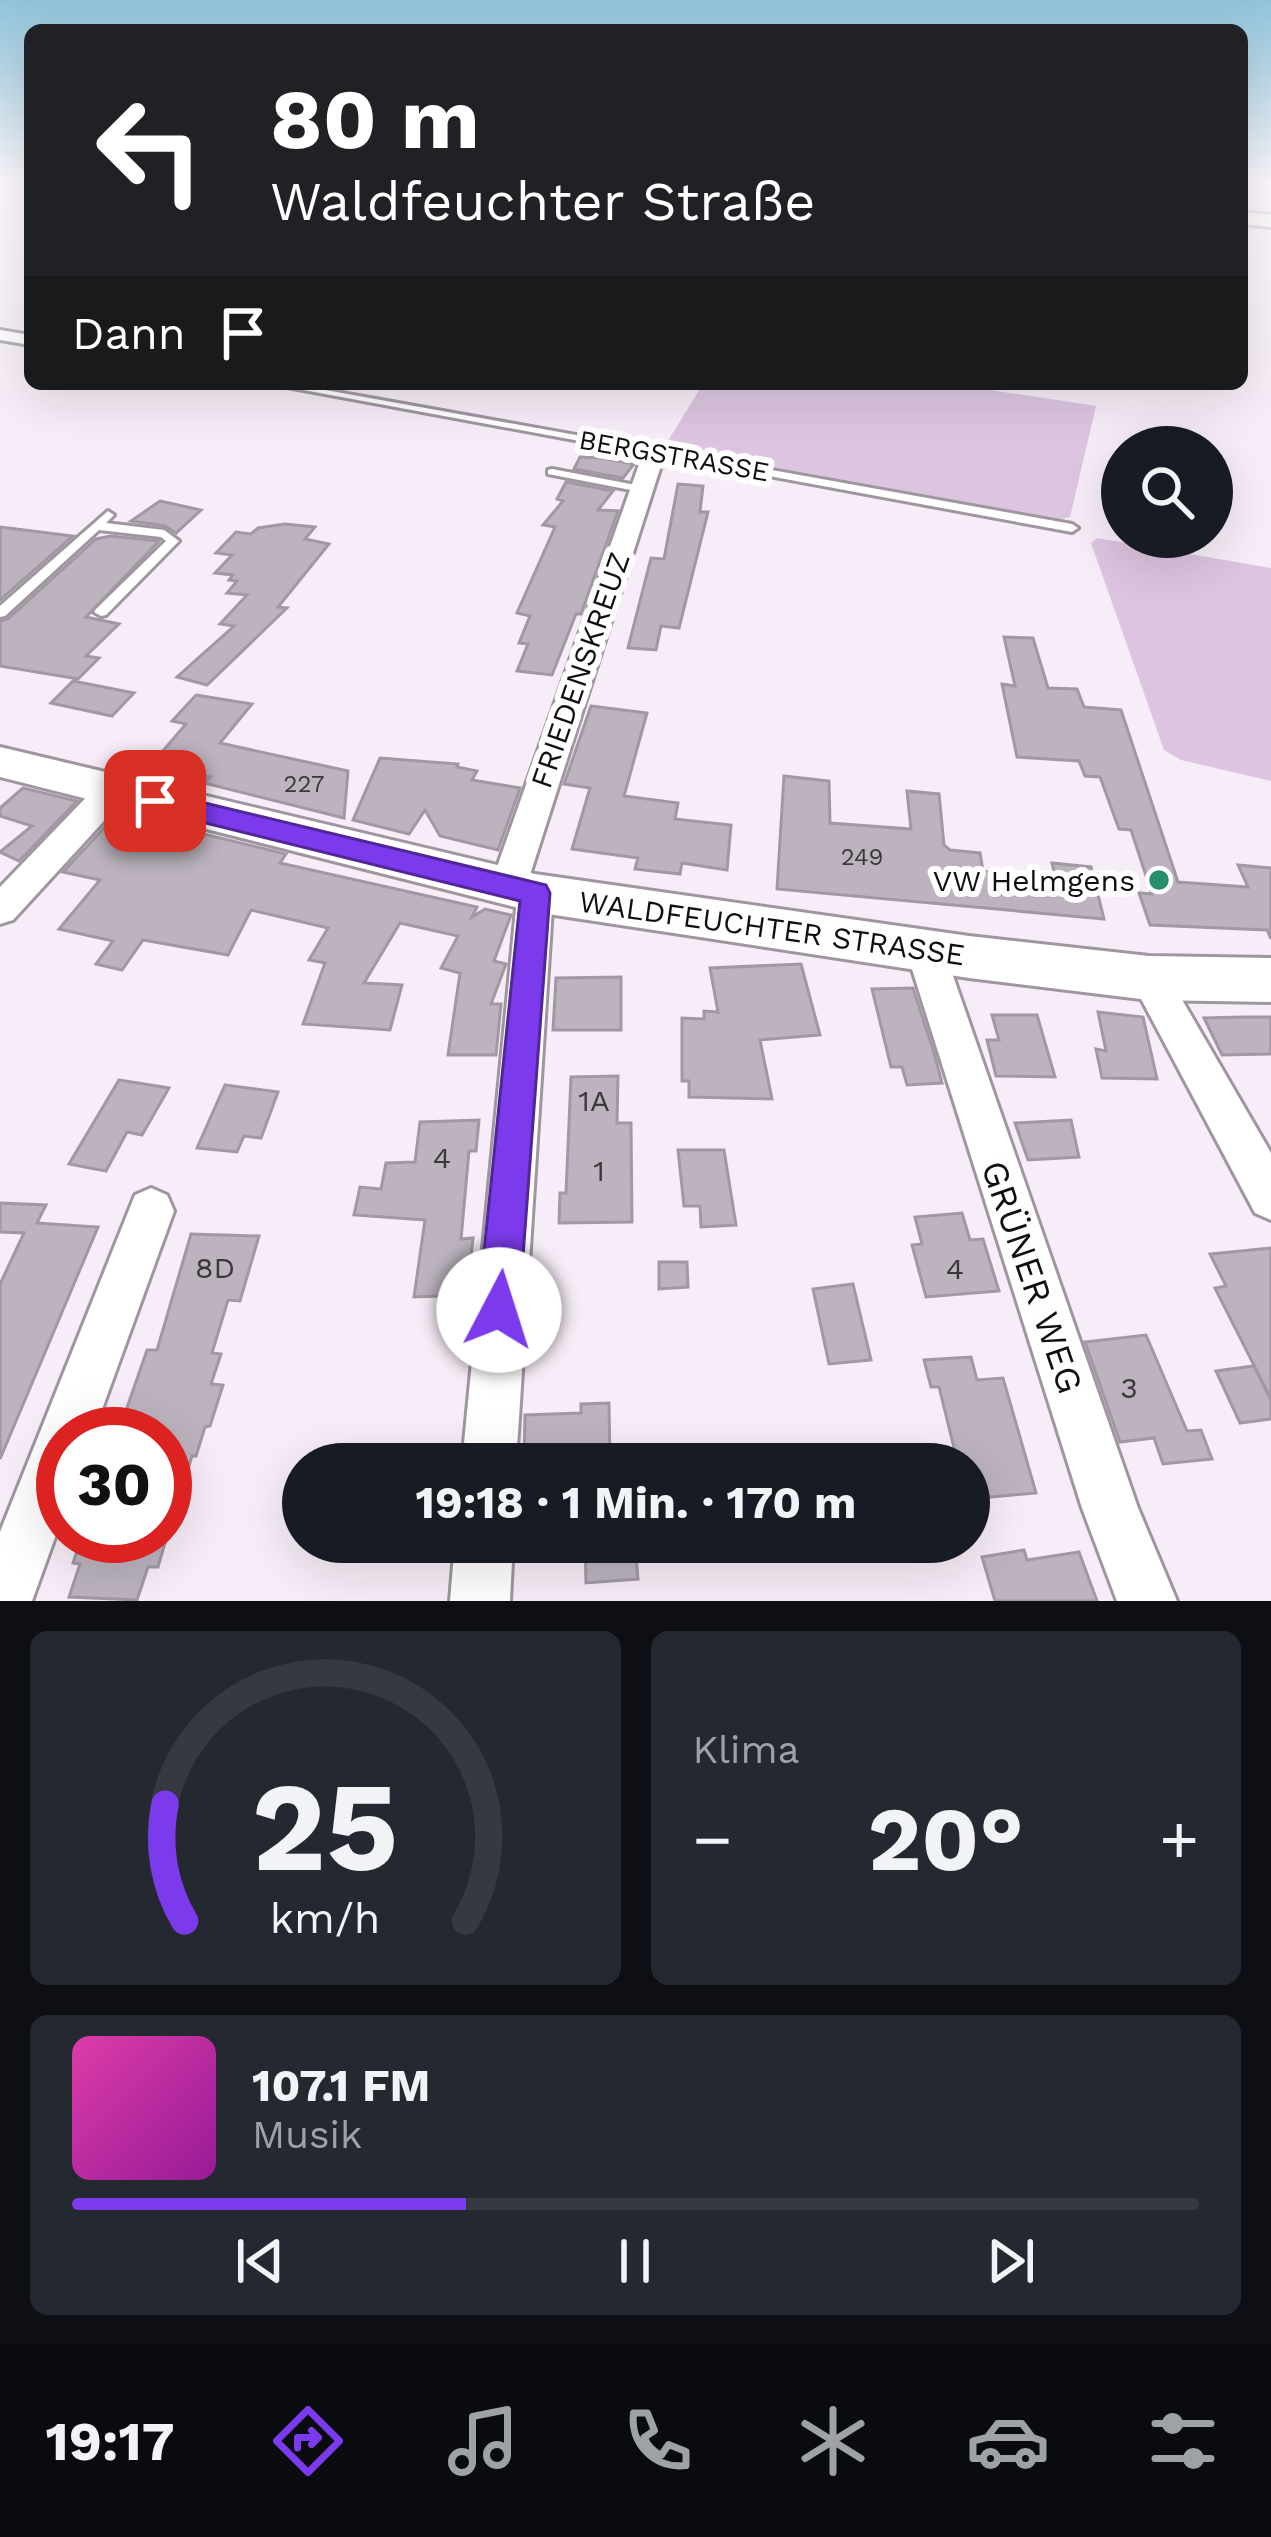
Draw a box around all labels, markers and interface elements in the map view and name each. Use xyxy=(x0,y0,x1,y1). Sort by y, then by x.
text: 80 m xyxy=(270,70,480,168)
icon: left xyxy=(72,72,228,228)
text: Waldfeuchter Straße xyxy=(270,170,815,233)
icon: arrive xyxy=(210,300,276,366)
text: Dann xyxy=(72,307,186,360)
street label: BERGSTRASSE xyxy=(576,424,772,488)
map controls xyxy=(1101,426,1233,558)
button: search xyxy=(1101,426,1233,558)
street label: FRIEDENSKREUZ xyxy=(523,547,637,793)
pin xyxy=(104,750,206,852)
icon: arrive xyxy=(122,768,188,834)
house number: 227 xyxy=(284,770,324,798)
house number: 249 xyxy=(841,843,883,871)
place label: VW Helmgens xyxy=(933,863,1135,898)
marker: VW Helmgens xyxy=(1146,867,1172,893)
street label: WALDFEUCHTER STRASSE xyxy=(577,884,967,972)
house number: 1A xyxy=(578,1083,610,1118)
house number: 4 xyxy=(433,1140,451,1175)
house number: 1 xyxy=(593,1153,605,1188)
street label: GRÜNER WEG xyxy=(973,1155,1091,1399)
position arrow xyxy=(436,1247,562,1373)
house number: 8D xyxy=(195,1250,235,1285)
house number: 4 xyxy=(946,1251,964,1286)
house number: 3 xyxy=(1120,1370,1138,1405)
speed limit sign: 30 xyxy=(36,1407,192,1563)
text: 19:18 · 1 Min. · 170 m xyxy=(416,1476,856,1529)
text: Klima xyxy=(693,1727,800,1772)
text: 25 xyxy=(252,1754,399,1900)
text: 20° xyxy=(868,1786,1024,1892)
text: − xyxy=(693,1801,732,1878)
text: + xyxy=(1159,1801,1199,1878)
text: km/h xyxy=(270,1893,380,1943)
text: 107.1 FM xyxy=(252,2059,430,2112)
text: Musik xyxy=(252,2112,362,2157)
icon: previous xyxy=(227,2228,293,2294)
icon: pause xyxy=(602,2228,668,2294)
icon: next xyxy=(978,2228,1044,2294)
icon: directions xyxy=(266,2399,350,2483)
icon: music xyxy=(441,2399,525,2483)
icon: phone xyxy=(616,2399,700,2483)
icon: climate xyxy=(791,2399,875,2483)
icon: car xyxy=(966,2399,1050,2483)
icon: filters xyxy=(1141,2399,1225,2483)
text: 19:17 xyxy=(46,2410,175,2473)

